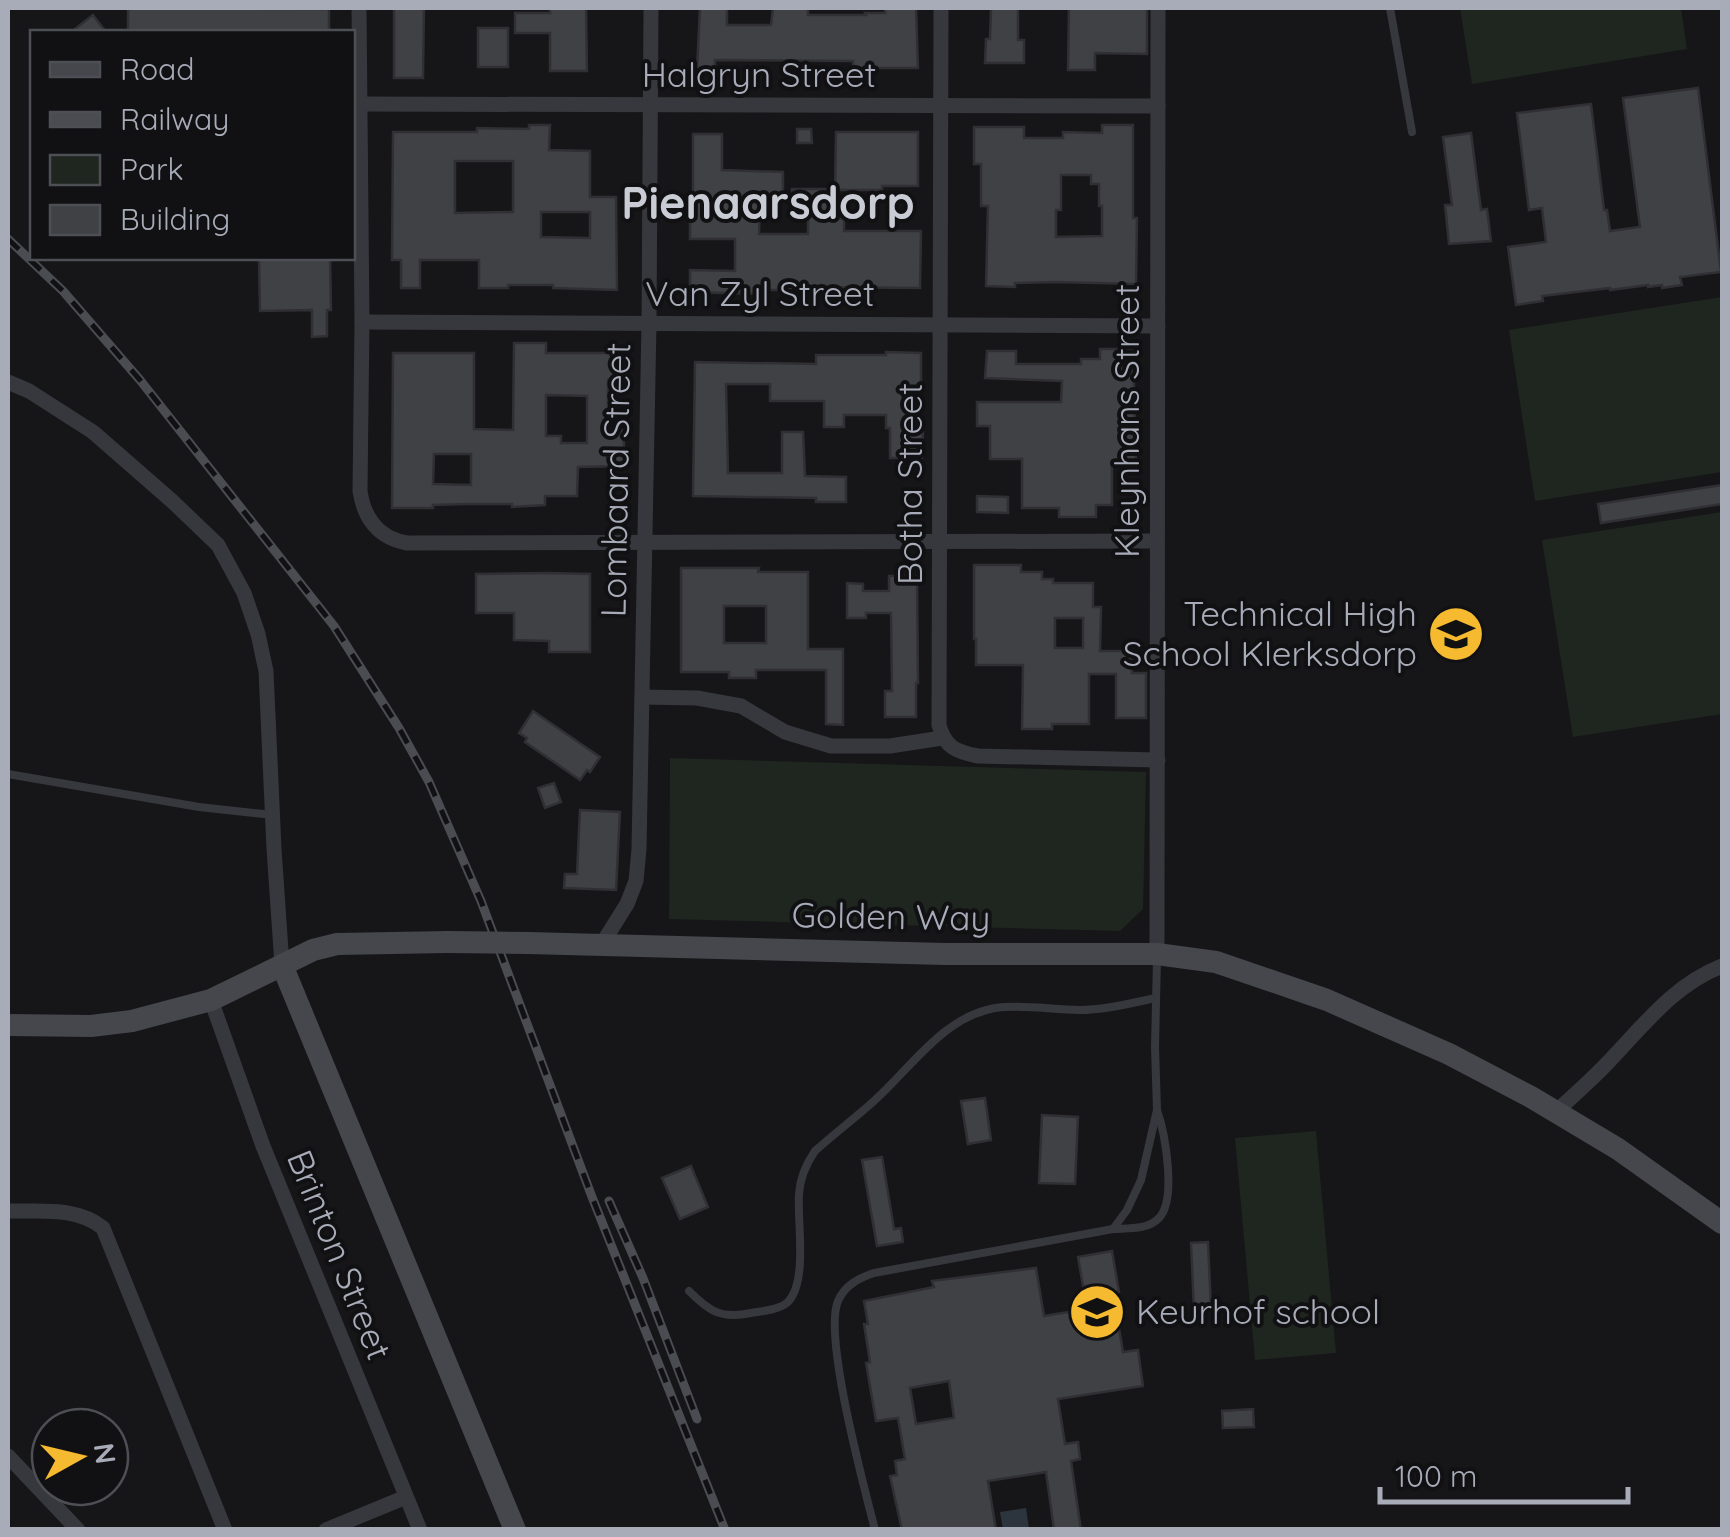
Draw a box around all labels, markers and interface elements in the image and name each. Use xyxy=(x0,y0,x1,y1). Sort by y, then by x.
legend xyxy=(30,30,355,260)
text: Road xyxy=(120,50,194,88)
street label: Halgryn Street xyxy=(642,52,876,96)
text: Railway xyxy=(120,100,229,138)
text: Park xyxy=(120,150,184,188)
district label: Pienaarsdorp xyxy=(621,174,915,230)
text: Building xyxy=(120,200,230,238)
street label: Van Zyl Street xyxy=(645,271,875,315)
street label: Kleynhans Street xyxy=(1104,284,1148,558)
street label: Lombaard Street xyxy=(591,342,639,618)
street label: Botha Street xyxy=(887,383,931,585)
place label: Technical High School Klerksdorp xyxy=(1123,591,1417,675)
school or university icon: Technical High School Klerksdorp xyxy=(1426,604,1486,664)
street label: Golden Way xyxy=(791,892,991,940)
street label: Brinton Street xyxy=(278,1143,402,1366)
school or university icon: Keurhof school xyxy=(1067,1282,1127,1342)
place label: Keurhof school xyxy=(1136,1289,1380,1333)
north arrow xyxy=(30,1407,130,1507)
text: N xyxy=(86,1441,124,1466)
scale bar xyxy=(1380,1442,1628,1504)
text: 100 m xyxy=(1395,1457,1477,1495)

